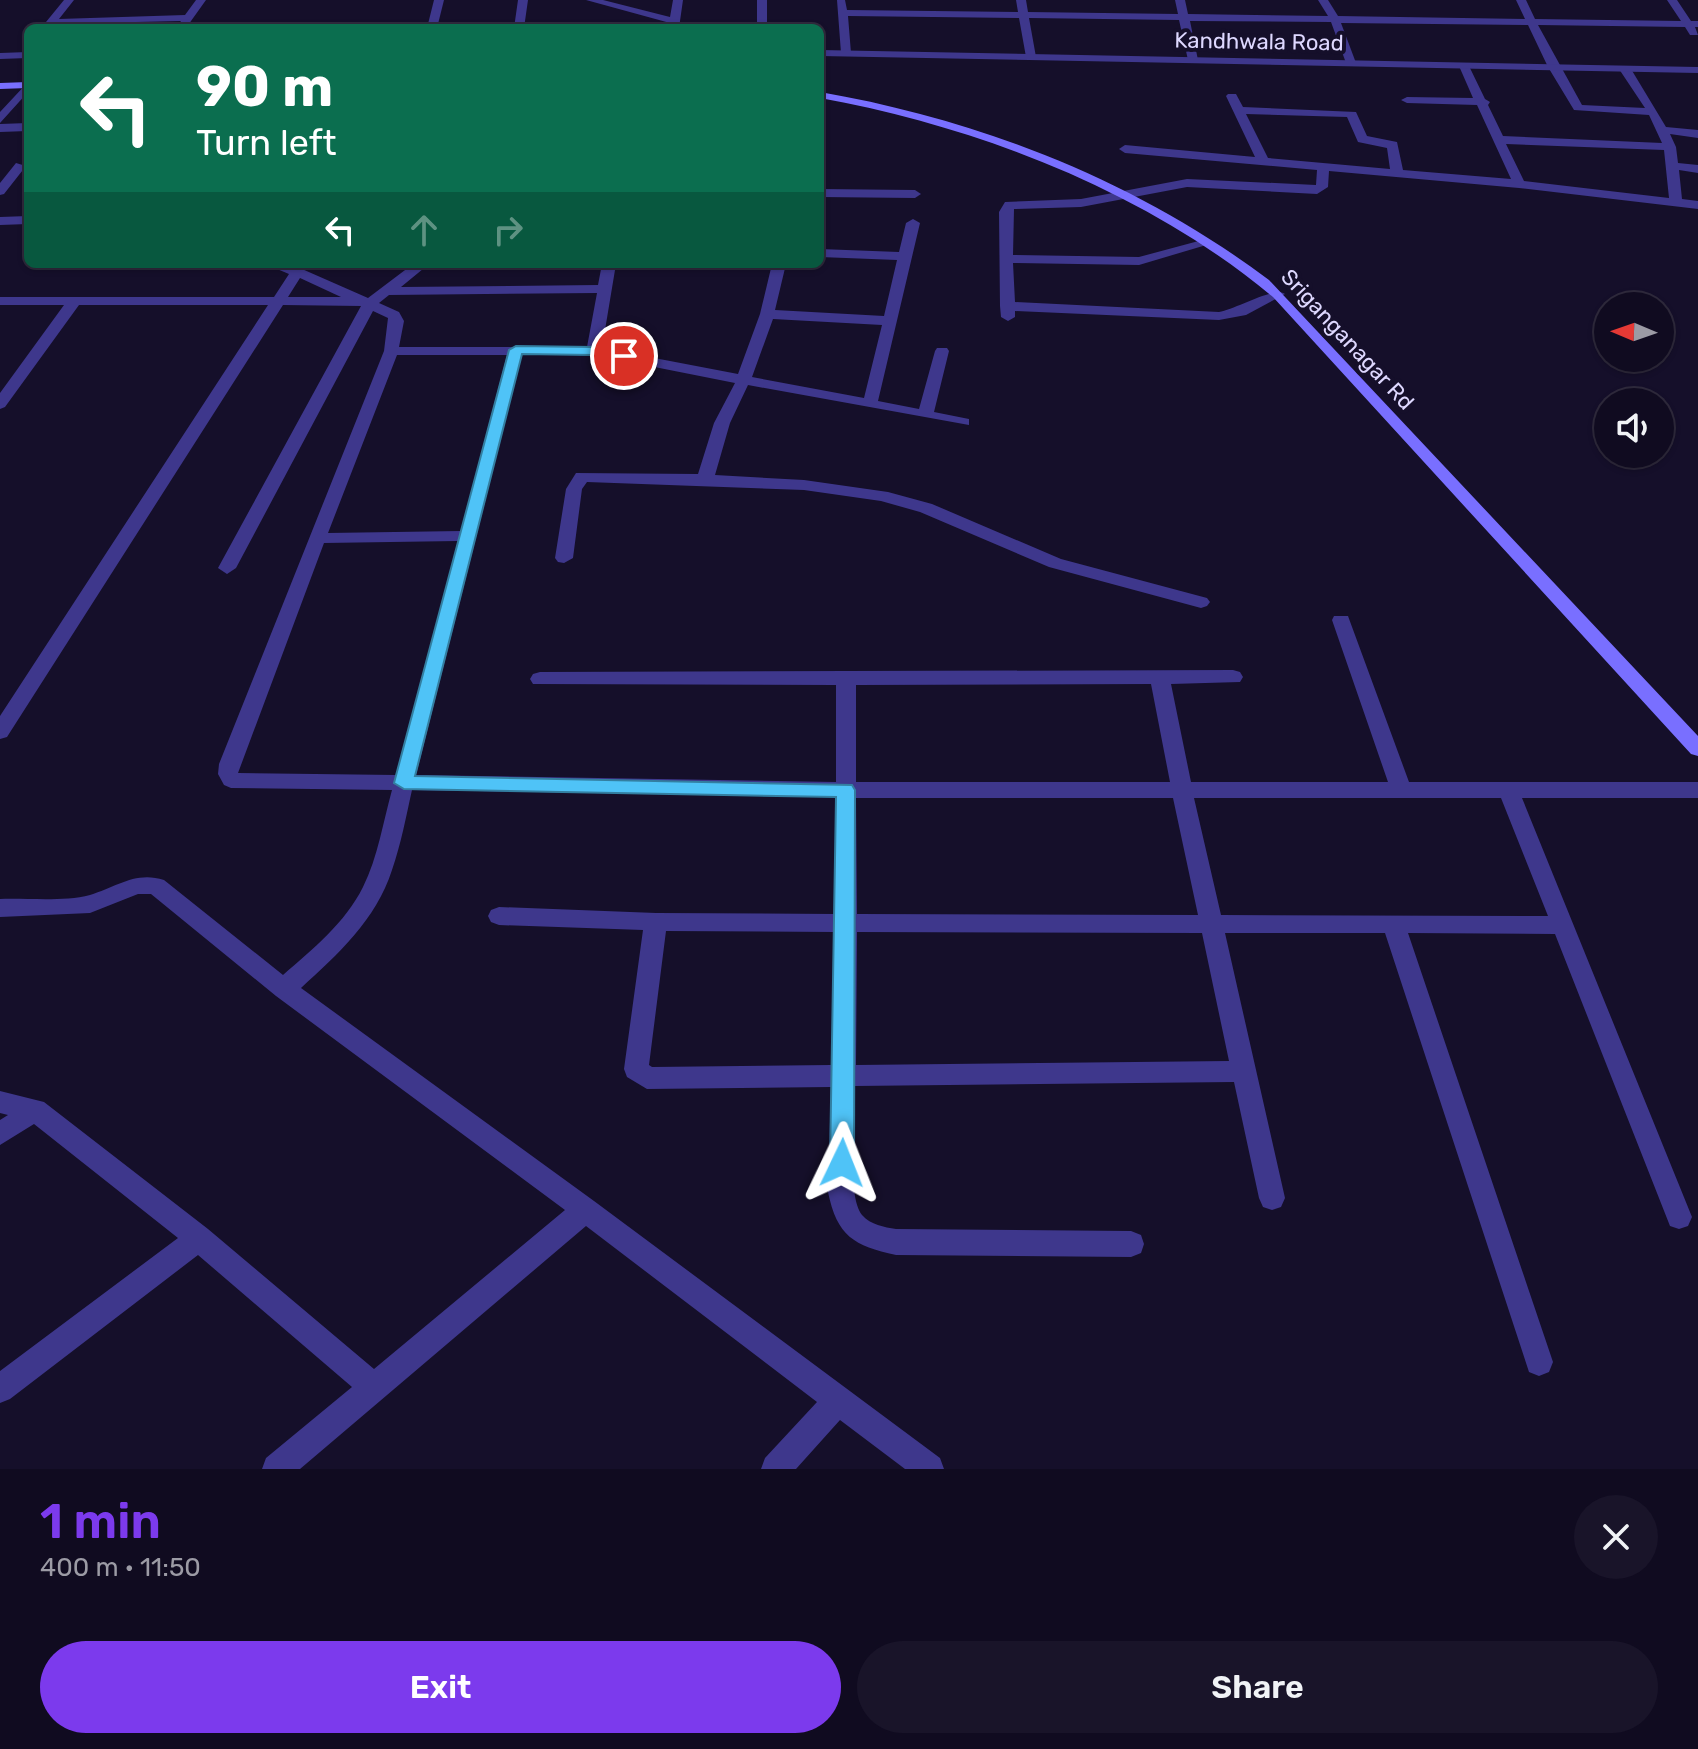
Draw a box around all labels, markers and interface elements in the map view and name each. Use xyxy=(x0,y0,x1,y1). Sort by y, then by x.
street label: Kandhwala Road xyxy=(1174,27,1344,56)
text: 90 m xyxy=(196,54,333,120)
icon: left xyxy=(64,56,168,160)
text: Turn left xyxy=(196,121,337,164)
icon: left xyxy=(318,208,362,252)
icon: ahead xyxy=(402,208,446,252)
icon: right xyxy=(486,208,530,252)
street label: Sriganganagar Rd xyxy=(1275,263,1420,415)
north arrow xyxy=(1594,292,1674,372)
map controls xyxy=(1594,292,1674,468)
pin xyxy=(590,322,658,390)
icon: arrive xyxy=(602,334,646,378)
button: sound xyxy=(1594,388,1674,468)
position arrow xyxy=(800,1121,884,1205)
text: 1 min xyxy=(40,1493,161,1550)
button: close xyxy=(1574,1495,1658,1579)
text: 400 m · 11:50 xyxy=(40,1552,201,1583)
button: Exit xyxy=(40,1641,841,1733)
button: Share xyxy=(857,1641,1658,1733)

